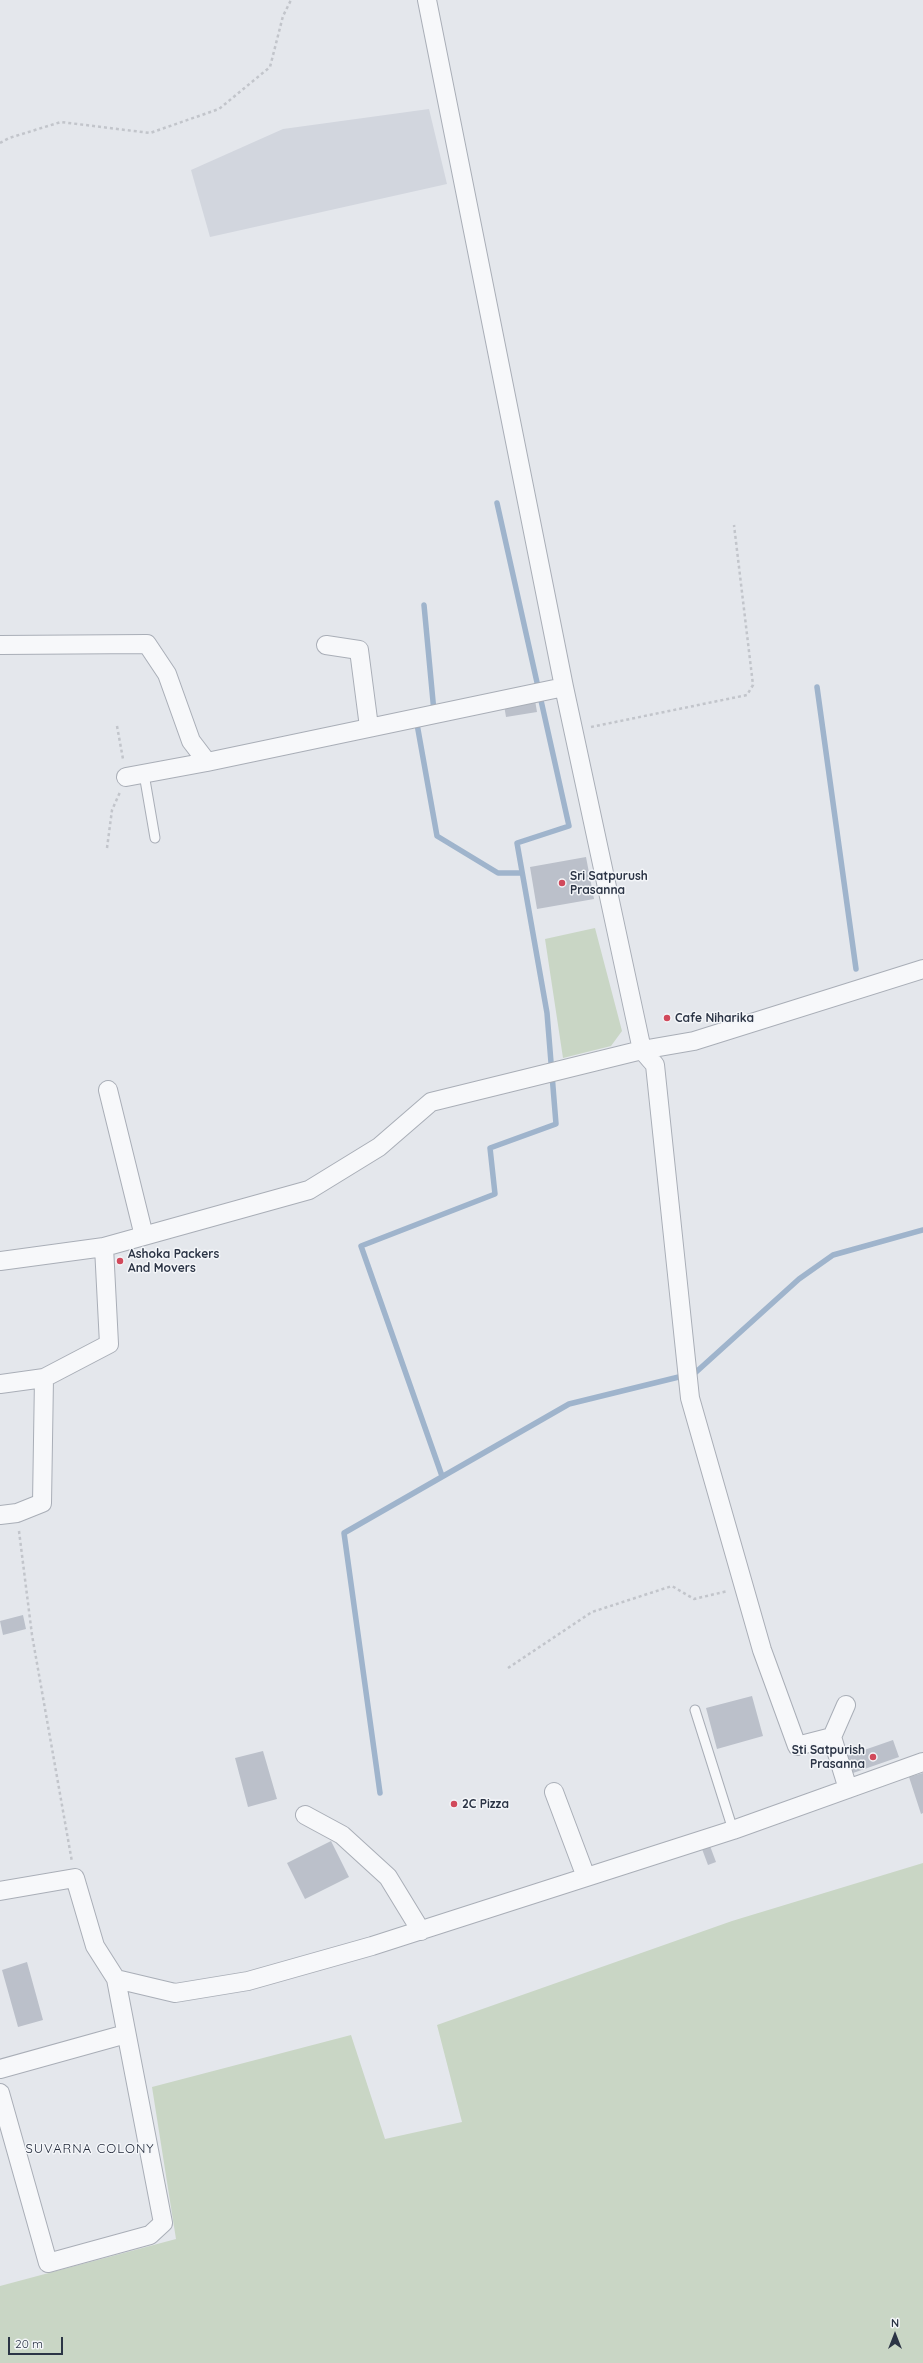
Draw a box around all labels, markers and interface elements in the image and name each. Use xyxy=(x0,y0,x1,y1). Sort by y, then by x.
place label: Sri Satpurush Prasanna xyxy=(570,869,648,897)
marker: Sri Satpurush Prasanna xyxy=(557,878,567,888)
place label: Cafe Niharika xyxy=(675,1011,754,1025)
marker: Cafe Niharika xyxy=(662,1013,672,1023)
place label: Ashoka Packers And Movers xyxy=(128,1247,219,1275)
marker: Ashoka Packers And Movers xyxy=(115,1256,125,1266)
place label: Sti Satpurish Prasanna xyxy=(792,1743,865,1771)
marker: Sti Satpurish Prasanna xyxy=(868,1752,878,1762)
place label: 2C Pizza xyxy=(462,1797,509,1811)
marker: 2C Pizza xyxy=(449,1799,459,1809)
district label: SUVARNA COLONY xyxy=(25,2141,155,2157)
north arrow xyxy=(875,2315,915,2355)
text: N xyxy=(891,2316,899,2330)
scale bar xyxy=(10,2329,65,2355)
text: 20 m xyxy=(15,2336,43,2351)

